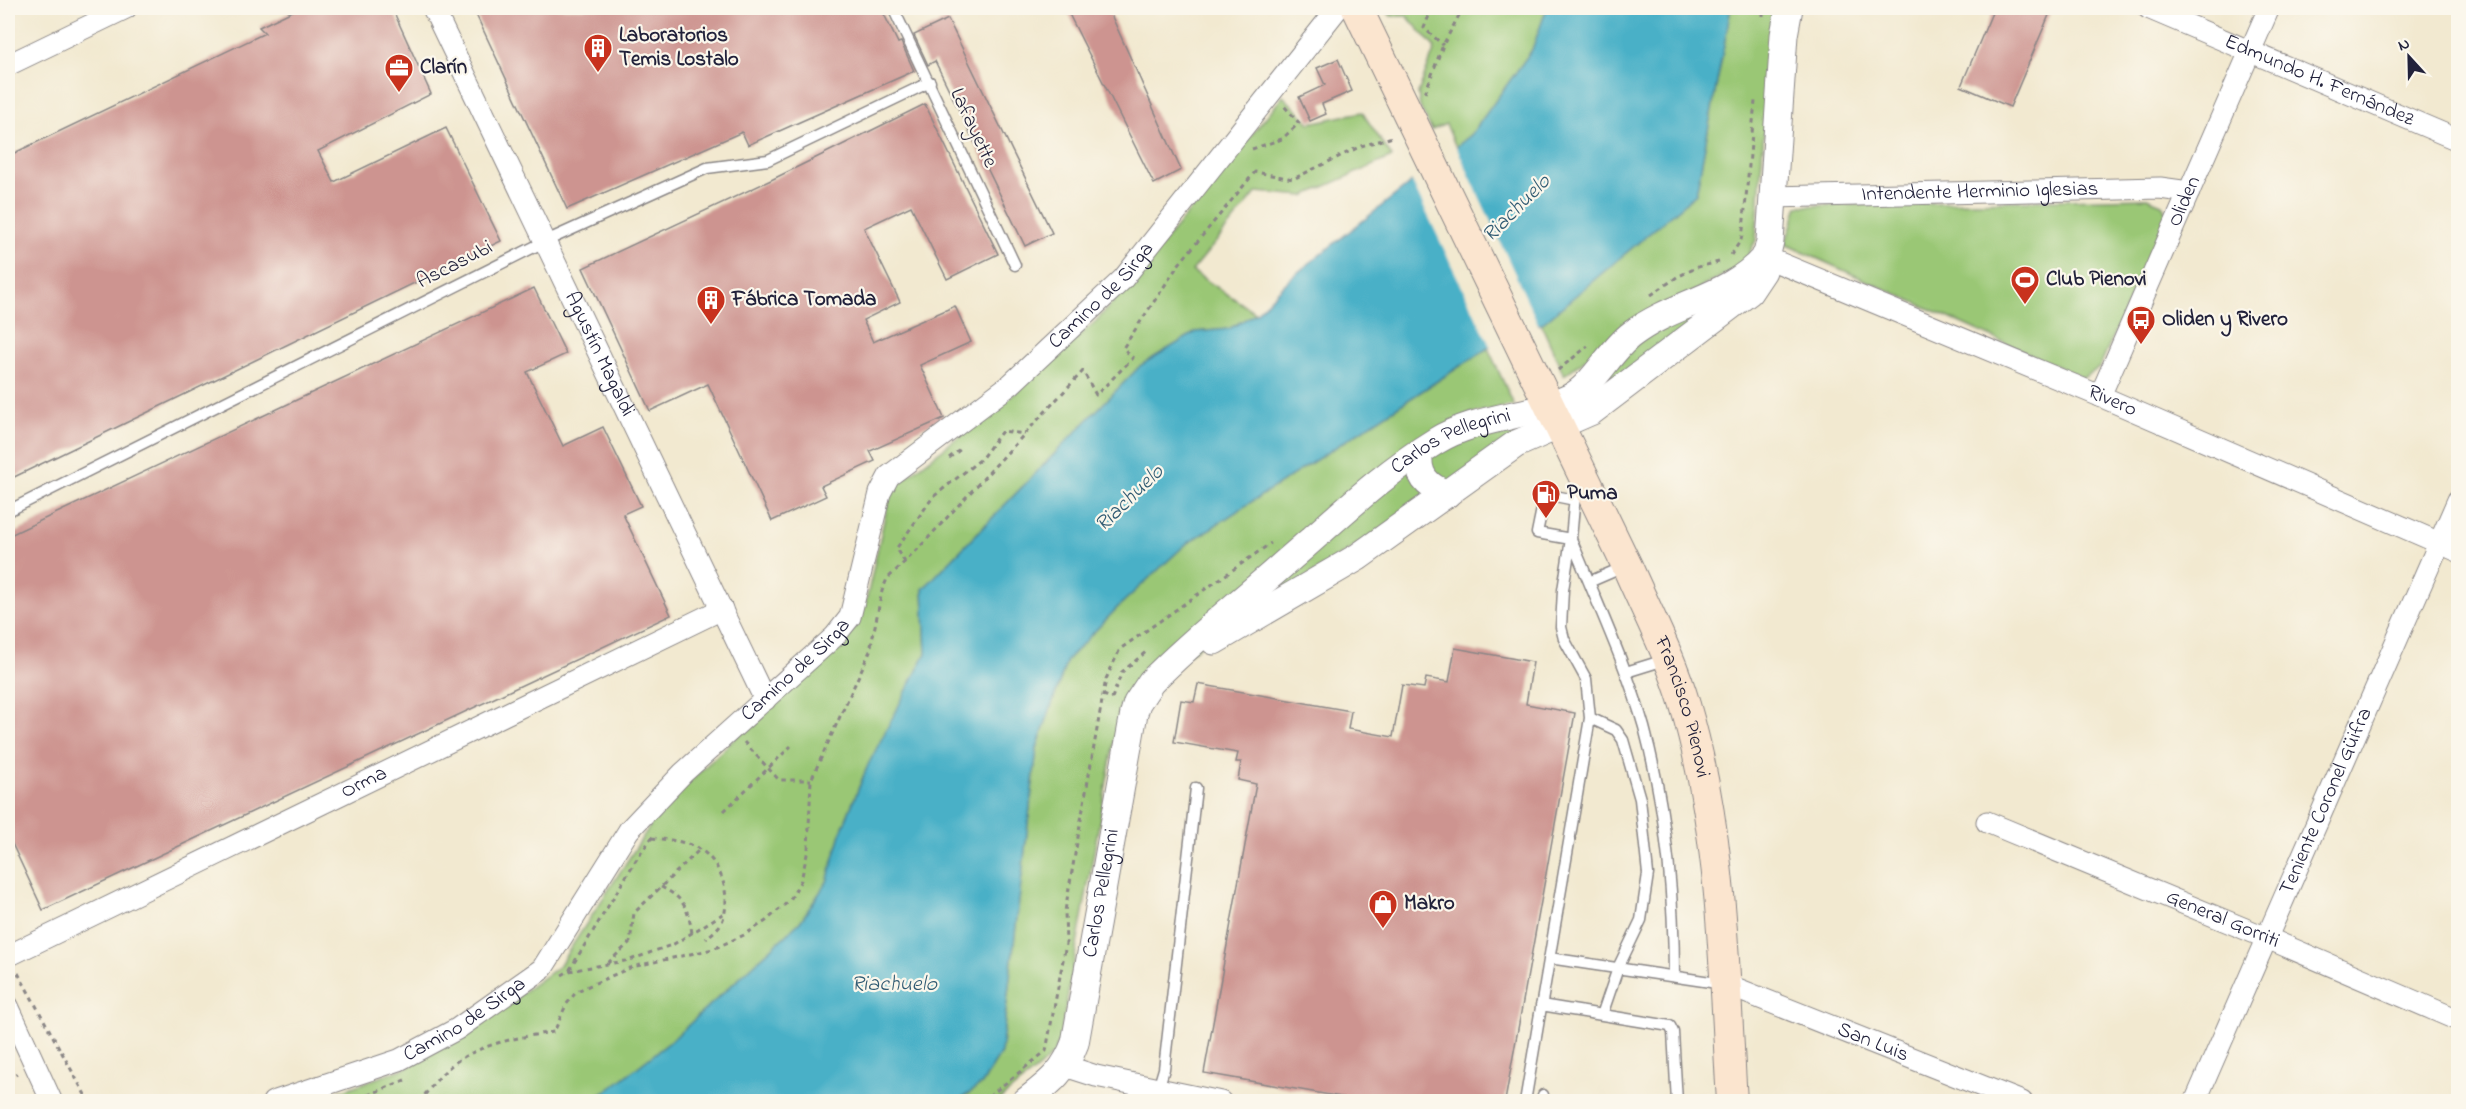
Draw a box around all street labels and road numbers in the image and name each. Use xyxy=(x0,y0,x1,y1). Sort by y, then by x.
street label: Edmundo H. Fernández xyxy=(2219,27,2419,135)
street label: Lafayette xyxy=(940,83,1005,174)
street label: Oliden xyxy=(2160,171,2209,232)
street label: Intendente Herminio Iglesias xyxy=(1861,174,2099,210)
street label: Ascasubi xyxy=(412,233,498,297)
street label: Camino de Sirga xyxy=(1042,236,1162,357)
street label: Agustín Magaldi xyxy=(556,287,642,422)
street label: Rivero xyxy=(2083,377,2142,425)
street label: Carlos Pellegrini xyxy=(1385,401,1514,482)
street label: Camino de Sirga xyxy=(734,612,858,729)
street label: Francisco Pienovi xyxy=(1645,631,1717,781)
street label: Teniente Coronel Güifra xyxy=(2272,703,2380,900)
street label: Orma xyxy=(336,759,392,807)
street label: Carlos Pellegrini xyxy=(1076,826,1128,960)
street label: General Gorriti xyxy=(2161,883,2284,957)
street label: Camino de Sirga xyxy=(398,970,532,1070)
street label: San Luis xyxy=(1833,1015,1913,1070)

